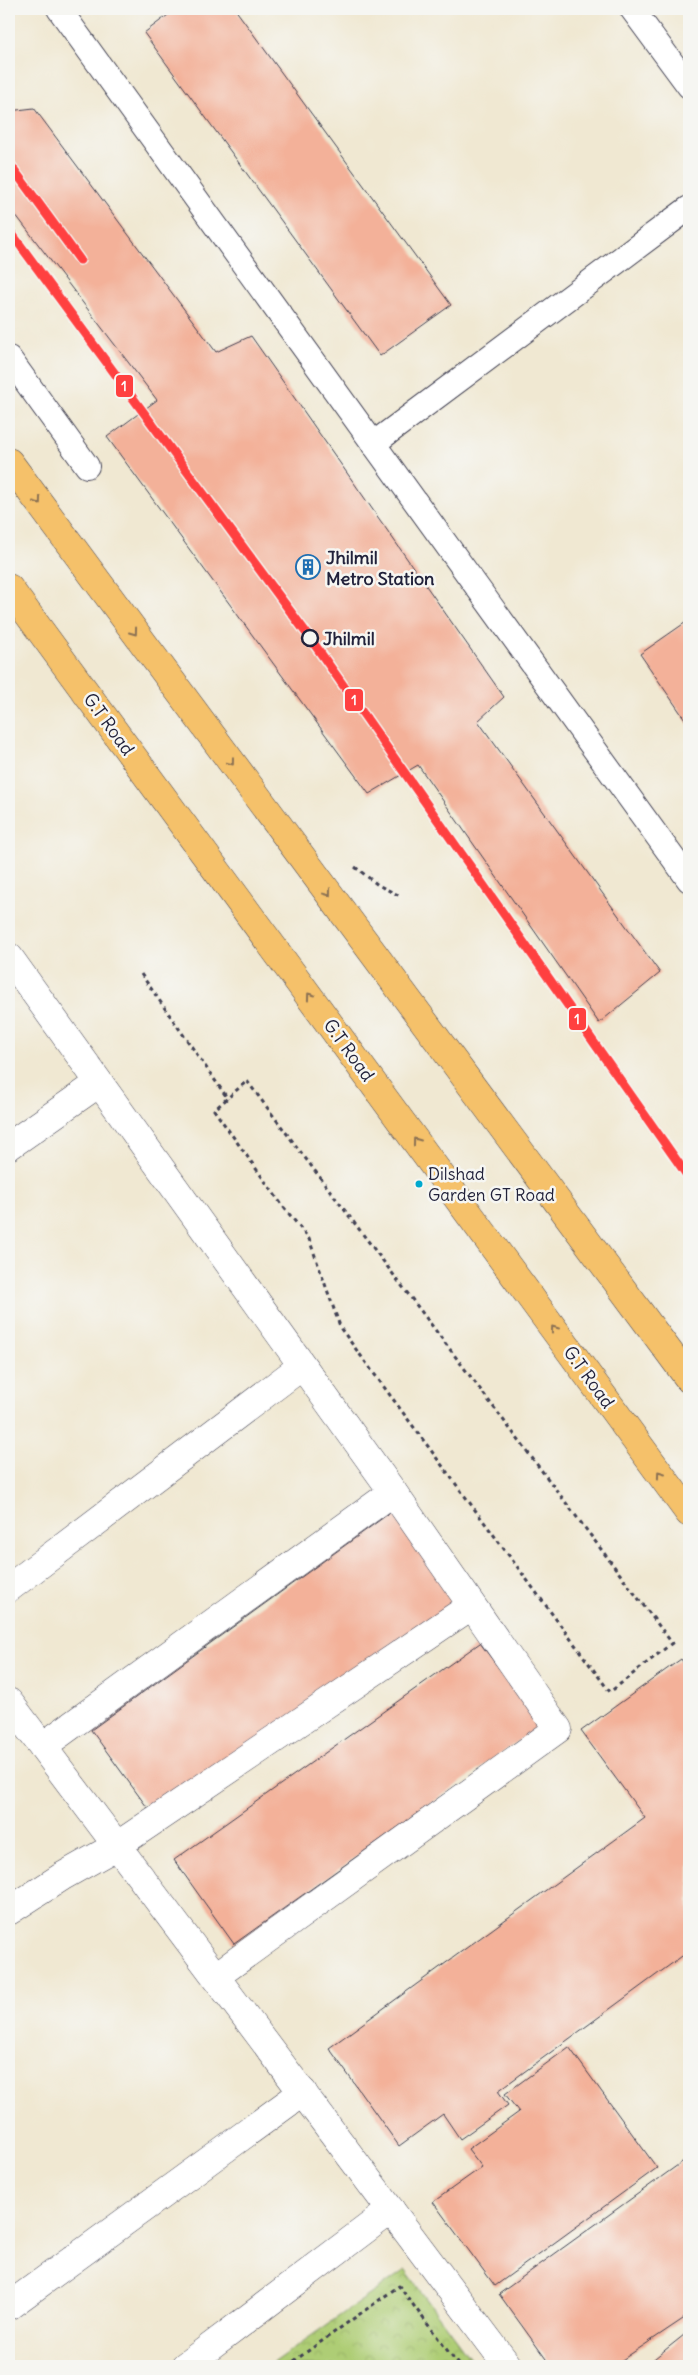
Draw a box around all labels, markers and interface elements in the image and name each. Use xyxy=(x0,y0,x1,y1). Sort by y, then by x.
line badge: 1 xyxy=(115,374,134,398)
text: 1 xyxy=(121,377,127,395)
one-way arrow xyxy=(32,495,40,504)
place label: Jhilmil Metro Station xyxy=(326,546,435,590)
building icon: Jhilmil Metro Station xyxy=(295,554,321,580)
one-way arrow xyxy=(128,626,137,636)
place label: Jhilmil xyxy=(323,627,375,650)
marker: Jhilmil xyxy=(301,629,319,647)
street label: G.T Road xyxy=(79,688,140,760)
line badge: 1 xyxy=(344,688,364,712)
text: 1 xyxy=(351,691,357,709)
one-way arrow xyxy=(225,756,234,766)
one-way arrow xyxy=(322,887,331,897)
one-way arrow xyxy=(307,993,315,1002)
line badge: 1 xyxy=(568,1007,587,1031)
text: 1 xyxy=(574,1010,580,1028)
street label: G.T Road xyxy=(319,1014,380,1086)
one-way arrow xyxy=(413,1137,422,1147)
place label: Dilshad Garden GT Road xyxy=(428,1163,555,1206)
marker: Dilshad Garden GT Road xyxy=(414,1179,424,1189)
one-way arrow xyxy=(551,1325,560,1335)
street label: G.T Road xyxy=(559,1341,620,1413)
one-way arrow xyxy=(658,1471,666,1480)

